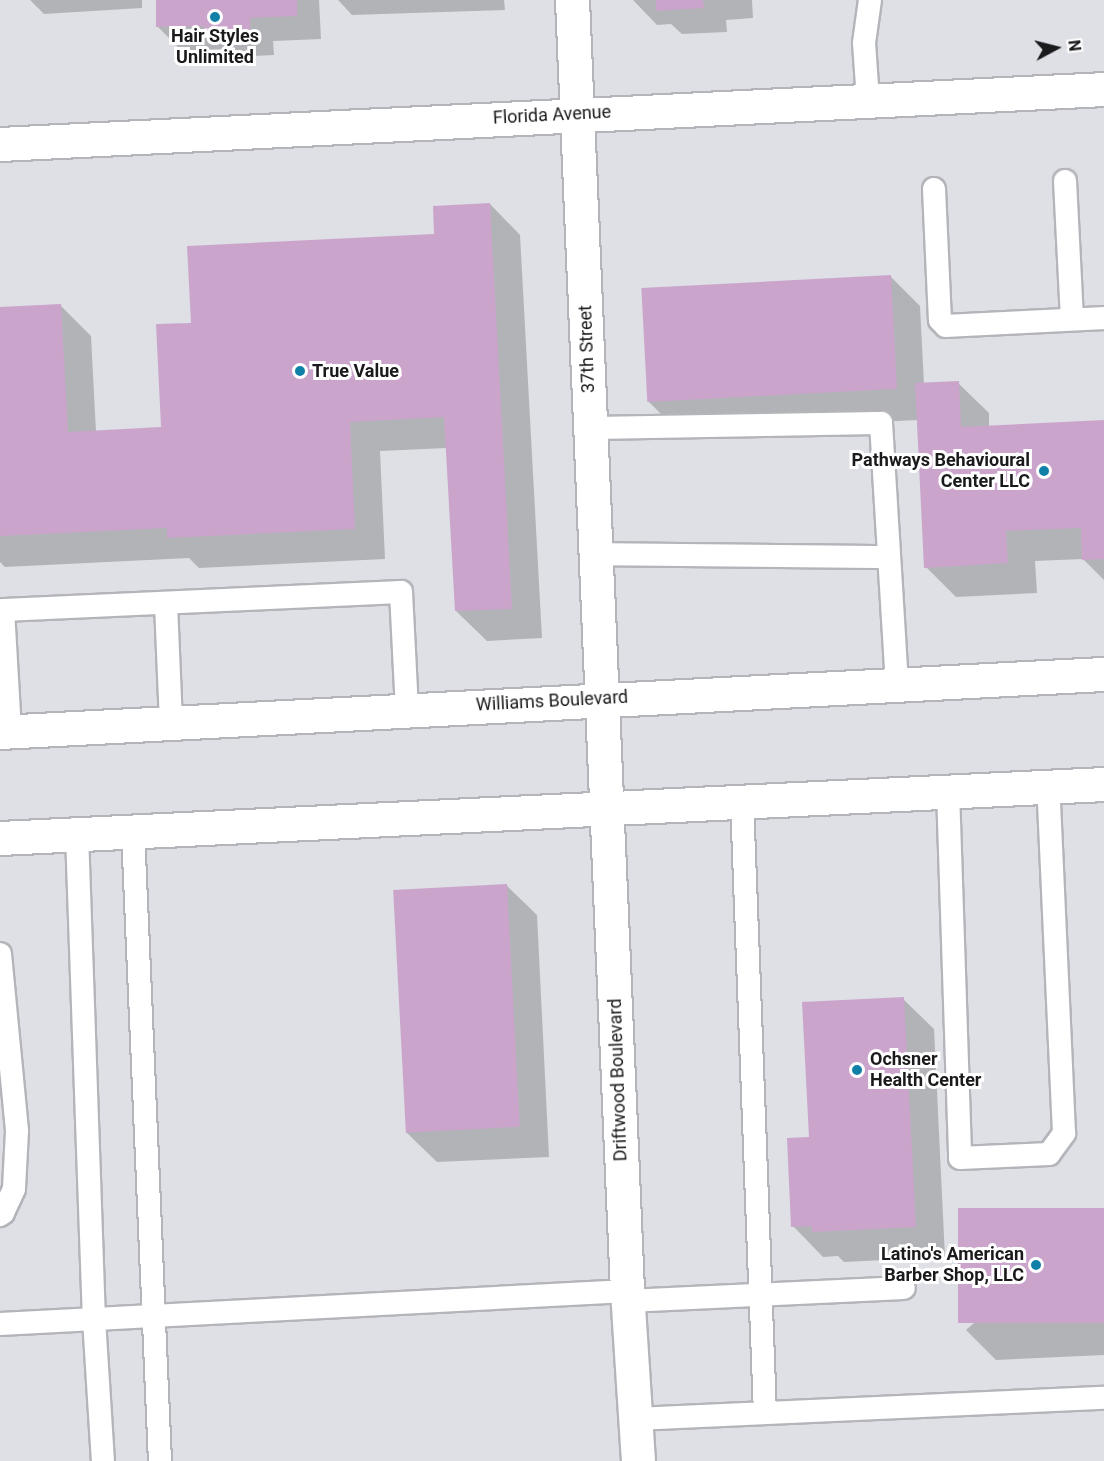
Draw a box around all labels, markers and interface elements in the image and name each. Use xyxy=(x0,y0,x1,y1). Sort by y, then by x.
marker: Hair Styles Unlimited xyxy=(208,10,222,24)
north arrow xyxy=(1026,18,1086,78)
place label: Hair Styles Unlimited xyxy=(171,26,259,68)
text: N xyxy=(1064,39,1084,53)
street label: Florida Avenue xyxy=(492,101,612,129)
street label: 37th Street xyxy=(575,305,599,393)
place label: True Value xyxy=(312,360,399,382)
marker: True Value xyxy=(293,364,307,378)
place label: Pathways Behavioural Center LLC xyxy=(852,450,1030,492)
marker: Pathways Behavioural Center LLC xyxy=(1035,462,1053,480)
street label: Williams Boulevard xyxy=(475,686,629,716)
street label: Driftwood Boulevard xyxy=(604,998,632,1162)
place label: Ochsner Health Center xyxy=(870,1049,981,1092)
marker: Ochsner Health Center xyxy=(848,1061,866,1079)
place label: Latino's American Barber Shop, LLC xyxy=(881,1244,1024,1286)
marker: Latino's American Barber Shop, LLC xyxy=(1029,1258,1043,1272)

